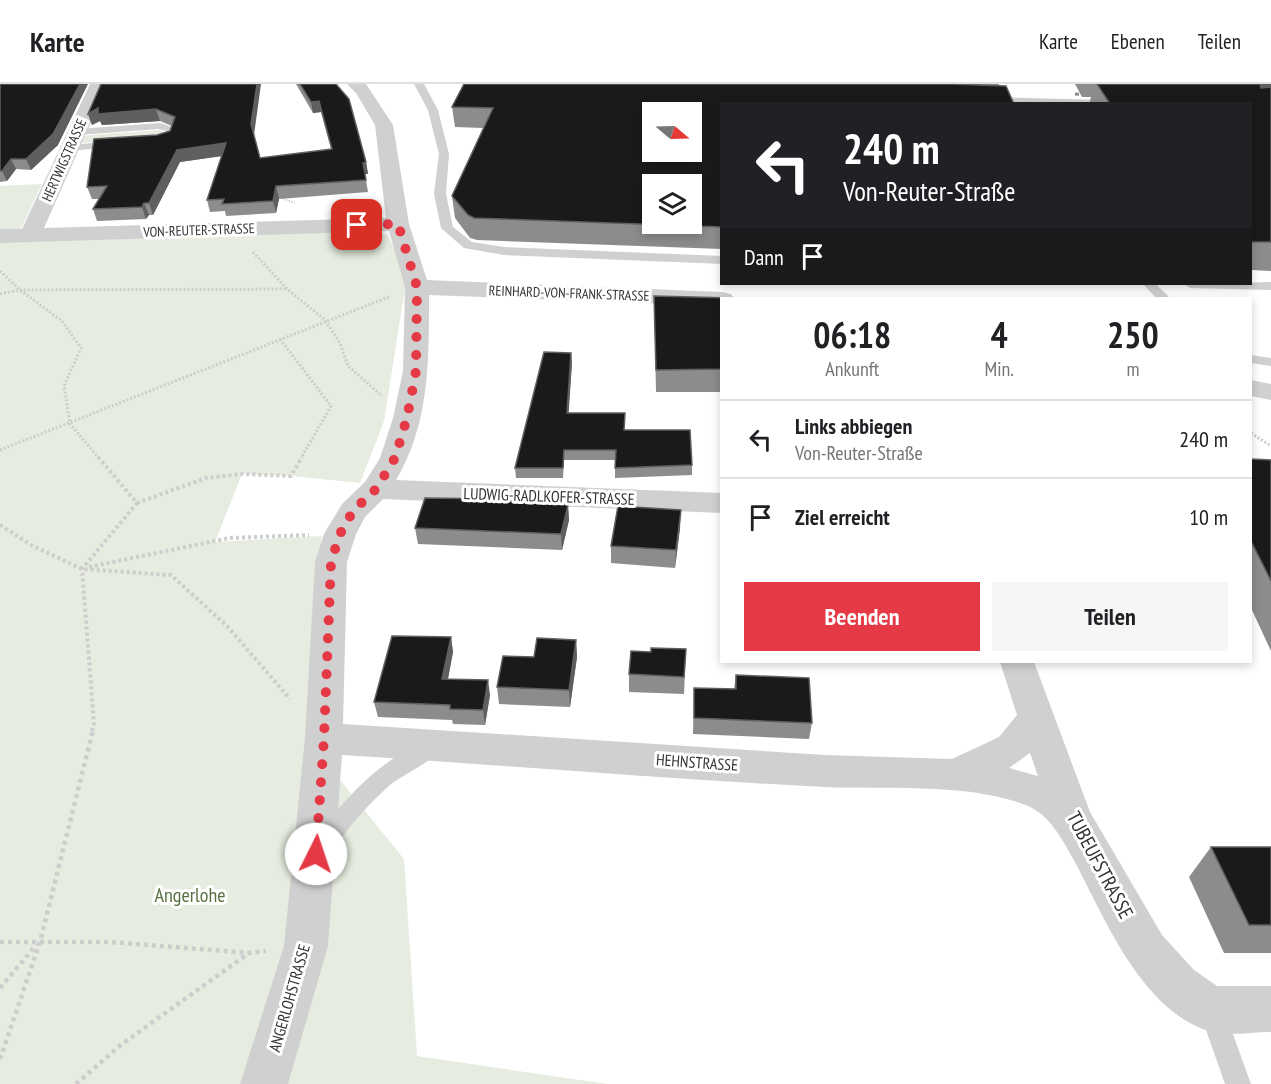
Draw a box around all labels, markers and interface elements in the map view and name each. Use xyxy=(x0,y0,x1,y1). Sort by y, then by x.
text: Karte xyxy=(30,23,85,60)
text: Karte xyxy=(1039,28,1078,55)
text: Ebenen xyxy=(1111,28,1165,55)
text: Teilen xyxy=(1198,28,1241,55)
north arrow xyxy=(642,102,702,162)
map controls xyxy=(642,102,702,234)
street label: HERTWIGSTRASSE xyxy=(38,116,90,204)
text: 240 m xyxy=(843,121,940,176)
icon: left xyxy=(744,126,822,204)
button: layers xyxy=(642,174,702,234)
text: Von-Reuter-Straße xyxy=(843,174,1015,208)
pin xyxy=(331,199,382,250)
icon: arrive xyxy=(340,208,373,241)
street label: VON-REUTER-STRASSE xyxy=(142,219,255,241)
icon: arrive xyxy=(796,240,829,273)
text: Dann xyxy=(744,243,784,271)
street label: REINHARD-VON-FRANK-STRASSE xyxy=(488,281,650,305)
text: 06:18 xyxy=(813,311,891,358)
text: 4 xyxy=(991,311,1008,358)
text: 250 xyxy=(1107,311,1159,358)
text: Ankunft xyxy=(825,356,879,382)
text: Min. xyxy=(984,356,1014,382)
text: m xyxy=(1126,356,1139,382)
text: Links abbiegen xyxy=(795,412,912,440)
icon: left xyxy=(744,423,777,456)
text: 240 m xyxy=(1179,425,1228,453)
text: Von-Reuter-Straße xyxy=(795,440,923,466)
street label: LUDWIG-RADLKOFER-STRASSE xyxy=(463,483,635,509)
icon: arrive xyxy=(744,501,777,534)
text: Ziel erreicht xyxy=(795,503,890,531)
text: 10 m xyxy=(1189,503,1228,531)
button: Beenden xyxy=(744,582,980,651)
button: Teilen xyxy=(992,582,1228,651)
street label: HEHNSTRASSE xyxy=(655,749,739,775)
street label: TUBEUFSTRASSE xyxy=(1061,807,1139,923)
position arrow xyxy=(284,822,348,886)
park label: Angerlohe xyxy=(155,882,225,908)
street label: ANGERLOHSTRASSE xyxy=(264,942,314,1054)

